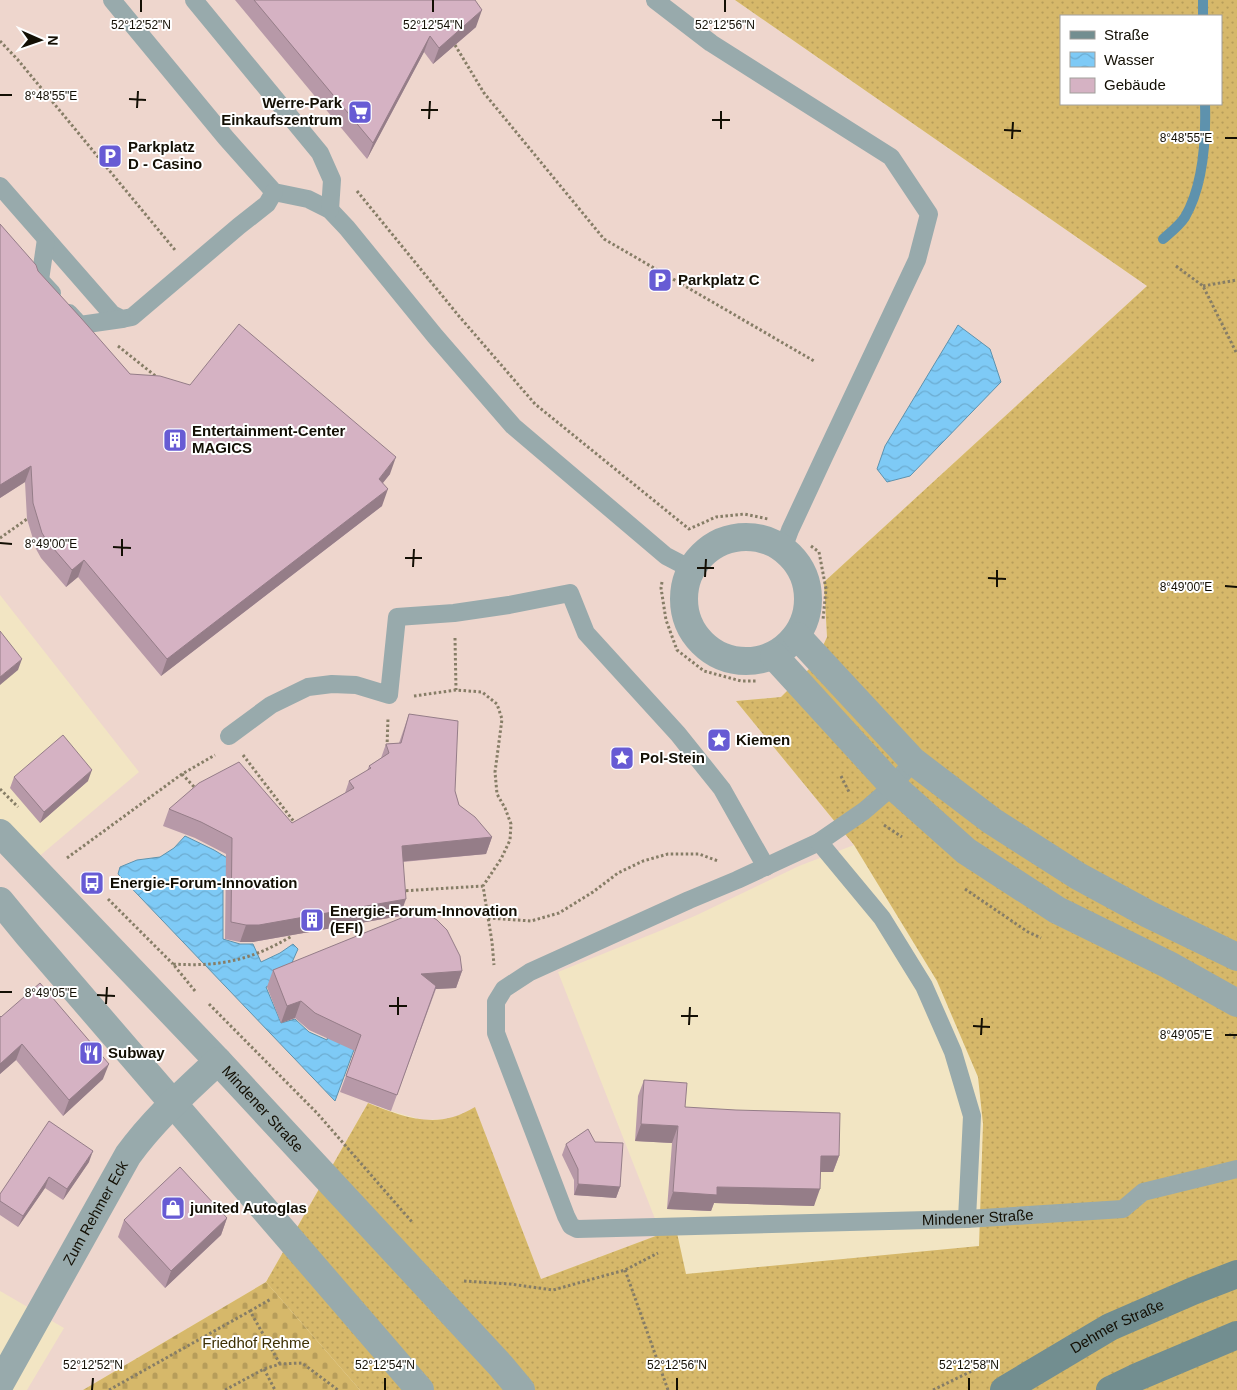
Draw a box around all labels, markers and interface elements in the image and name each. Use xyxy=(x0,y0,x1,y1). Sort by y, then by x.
north arrow xyxy=(15,15,65,65)
legend xyxy=(1060,15,1222,105)
text: 52°12'52"N xyxy=(111,18,171,32)
text: 52°12'54"N xyxy=(403,18,463,32)
text: 52°12'56"N xyxy=(695,18,755,32)
text: Straße xyxy=(1104,26,1149,43)
text: N xyxy=(45,35,61,46)
text: Wasser xyxy=(1104,51,1154,68)
text: Gebäude xyxy=(1104,76,1166,93)
text: 8°48'55"E xyxy=(25,89,77,103)
place label: Werre-Park Einkaufszentrum xyxy=(221,94,343,128)
supermarket icon: Werre-Park Einkaufszentrum xyxy=(347,99,373,125)
text: 8°48'55"E xyxy=(1160,131,1212,145)
place label: Parkplatz D - Casino xyxy=(128,138,202,172)
parking icon: Parkplatz D - Casino xyxy=(97,143,123,169)
parking icon: Parkplatz C xyxy=(647,267,673,293)
place label: Parkplatz C xyxy=(678,271,760,288)
place label: Entertainment-Center MAGICS xyxy=(192,422,346,456)
building icon: Entertainment-Center MAGICS xyxy=(162,427,188,453)
text: 8°49'00"E xyxy=(25,537,77,551)
text: 8°49'00"E xyxy=(1160,580,1212,594)
place icon: Kiemen xyxy=(706,727,732,753)
place label: Kiemen xyxy=(736,731,790,748)
place icon: Pol-Stein xyxy=(609,745,635,771)
place label: Pol-Stein xyxy=(640,749,705,766)
bus stop icon: Energie-Forum-Innovation xyxy=(79,870,105,896)
place label: Energie-Forum-Innovation xyxy=(110,874,298,891)
place label: Energie-Forum-Innovation (EFI) xyxy=(330,902,518,936)
building icon: Energie-Forum-Innovation (EFI) xyxy=(299,907,325,933)
text: 8°49'05"E xyxy=(25,986,77,1000)
text: 8°49'05"E xyxy=(1160,1028,1212,1042)
restaurant icon: Subway xyxy=(78,1040,104,1066)
place label: Subway xyxy=(108,1044,165,1061)
street label: Mindener Straße xyxy=(219,1062,307,1155)
street label: Zum Rehmer Eck xyxy=(59,1157,131,1268)
shop icon: junited Autoglas xyxy=(160,1195,186,1221)
place label: junited Autoglas xyxy=(189,1199,307,1216)
street label: Mindener Straße xyxy=(922,1206,1034,1228)
street label: Dehmer Straße xyxy=(1067,1296,1166,1357)
park label: Friedhof Rehme xyxy=(202,1334,310,1351)
text: 52°12'52"N xyxy=(63,1358,123,1372)
text: 52°12'54"N xyxy=(355,1358,415,1372)
text: 52°12'56"N xyxy=(647,1358,707,1372)
text: 52°12'58"N xyxy=(939,1358,999,1372)

